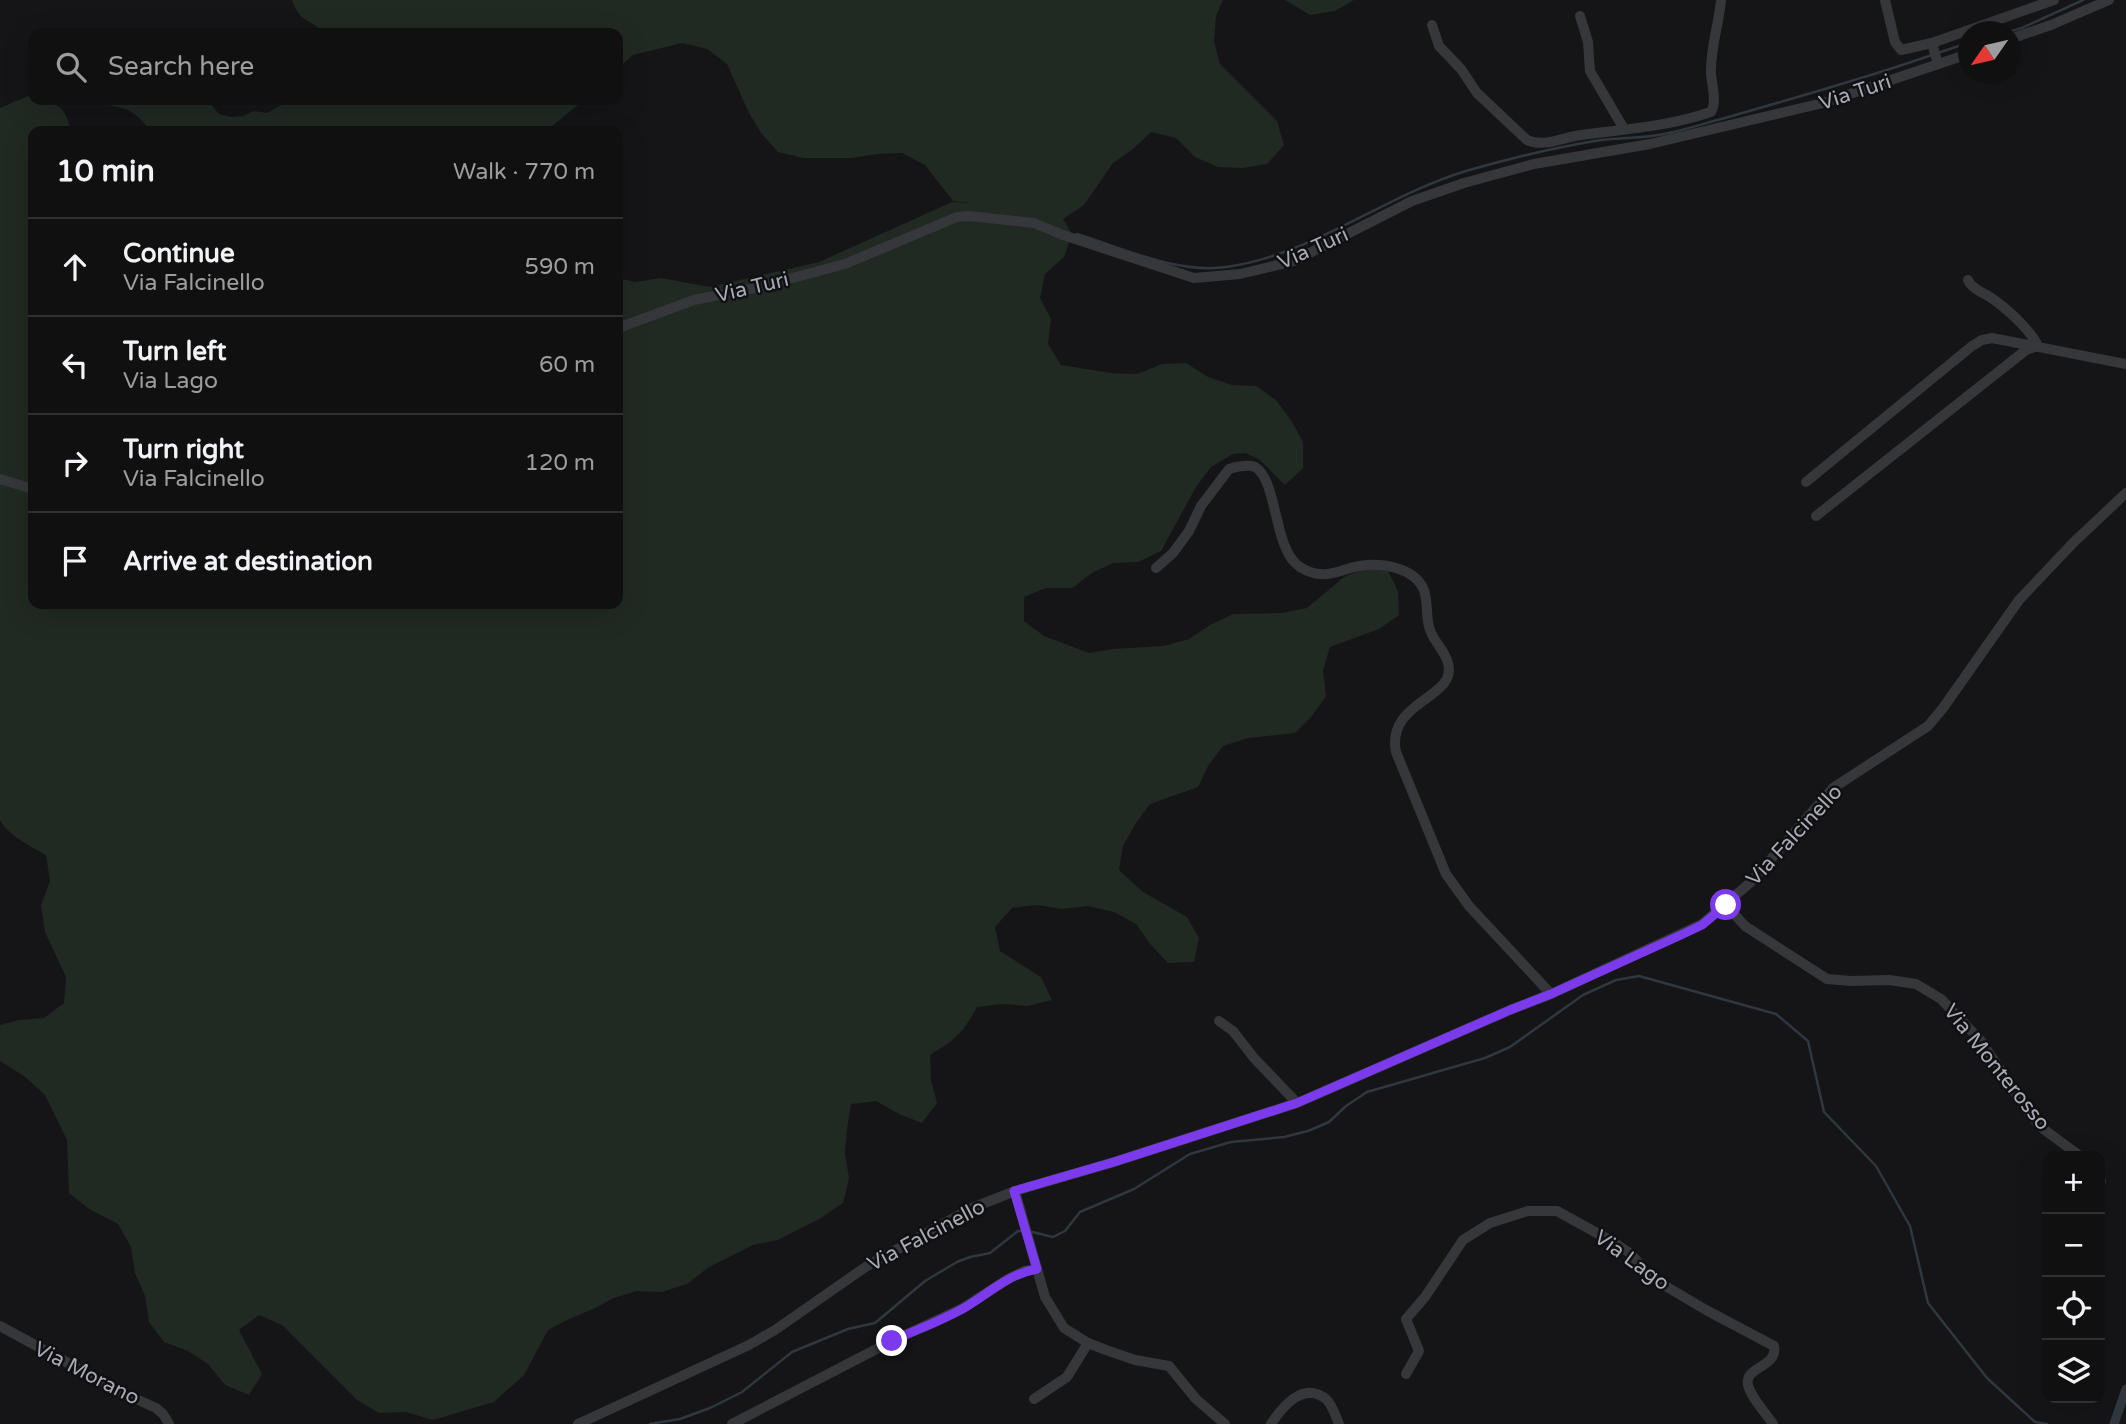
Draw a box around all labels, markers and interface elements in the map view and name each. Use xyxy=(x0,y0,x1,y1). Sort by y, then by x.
north arrow xyxy=(1958,21,2021,84)
search box xyxy=(28,28,623,105)
icon: search xyxy=(52,48,90,86)
text: Search here xyxy=(108,51,254,82)
street label: Via Turi xyxy=(1816,69,1894,116)
text: 10 min xyxy=(56,153,155,190)
text: Walk · 770 m xyxy=(453,158,595,186)
street label: Via Turi xyxy=(1274,222,1352,275)
text: Continue xyxy=(123,238,235,269)
icon: ahead xyxy=(56,248,94,286)
text: 590 m xyxy=(525,253,595,281)
street label: Via Turi xyxy=(713,267,791,308)
text: Via Falcinello xyxy=(123,269,265,297)
text: Turn left xyxy=(123,336,226,367)
icon: left xyxy=(56,346,94,384)
text: 60 m xyxy=(539,351,595,379)
text: Via Lago xyxy=(123,367,218,395)
text: Turn right xyxy=(123,434,244,465)
icon: right xyxy=(56,444,94,482)
text: 120 m xyxy=(525,449,595,477)
text: Via Falcinello xyxy=(123,465,265,493)
icon: arrive xyxy=(56,542,94,580)
text: Arrive at destination xyxy=(123,546,373,577)
street label: Via Falcinello xyxy=(1741,780,1848,891)
route start xyxy=(1710,889,1741,920)
street label: Via Monterosso xyxy=(1938,999,2055,1136)
map controls xyxy=(2042,1151,2105,1403)
button: + xyxy=(2042,1151,2105,1214)
street label: Via Falcinello xyxy=(863,1194,989,1277)
button: − xyxy=(2042,1214,2105,1277)
street label: Via Lago xyxy=(1589,1225,1674,1296)
button: locate xyxy=(2042,1277,2105,1340)
route end xyxy=(876,1325,907,1356)
street label: Via Morano xyxy=(30,1336,144,1411)
button: layers xyxy=(2042,1340,2105,1403)

